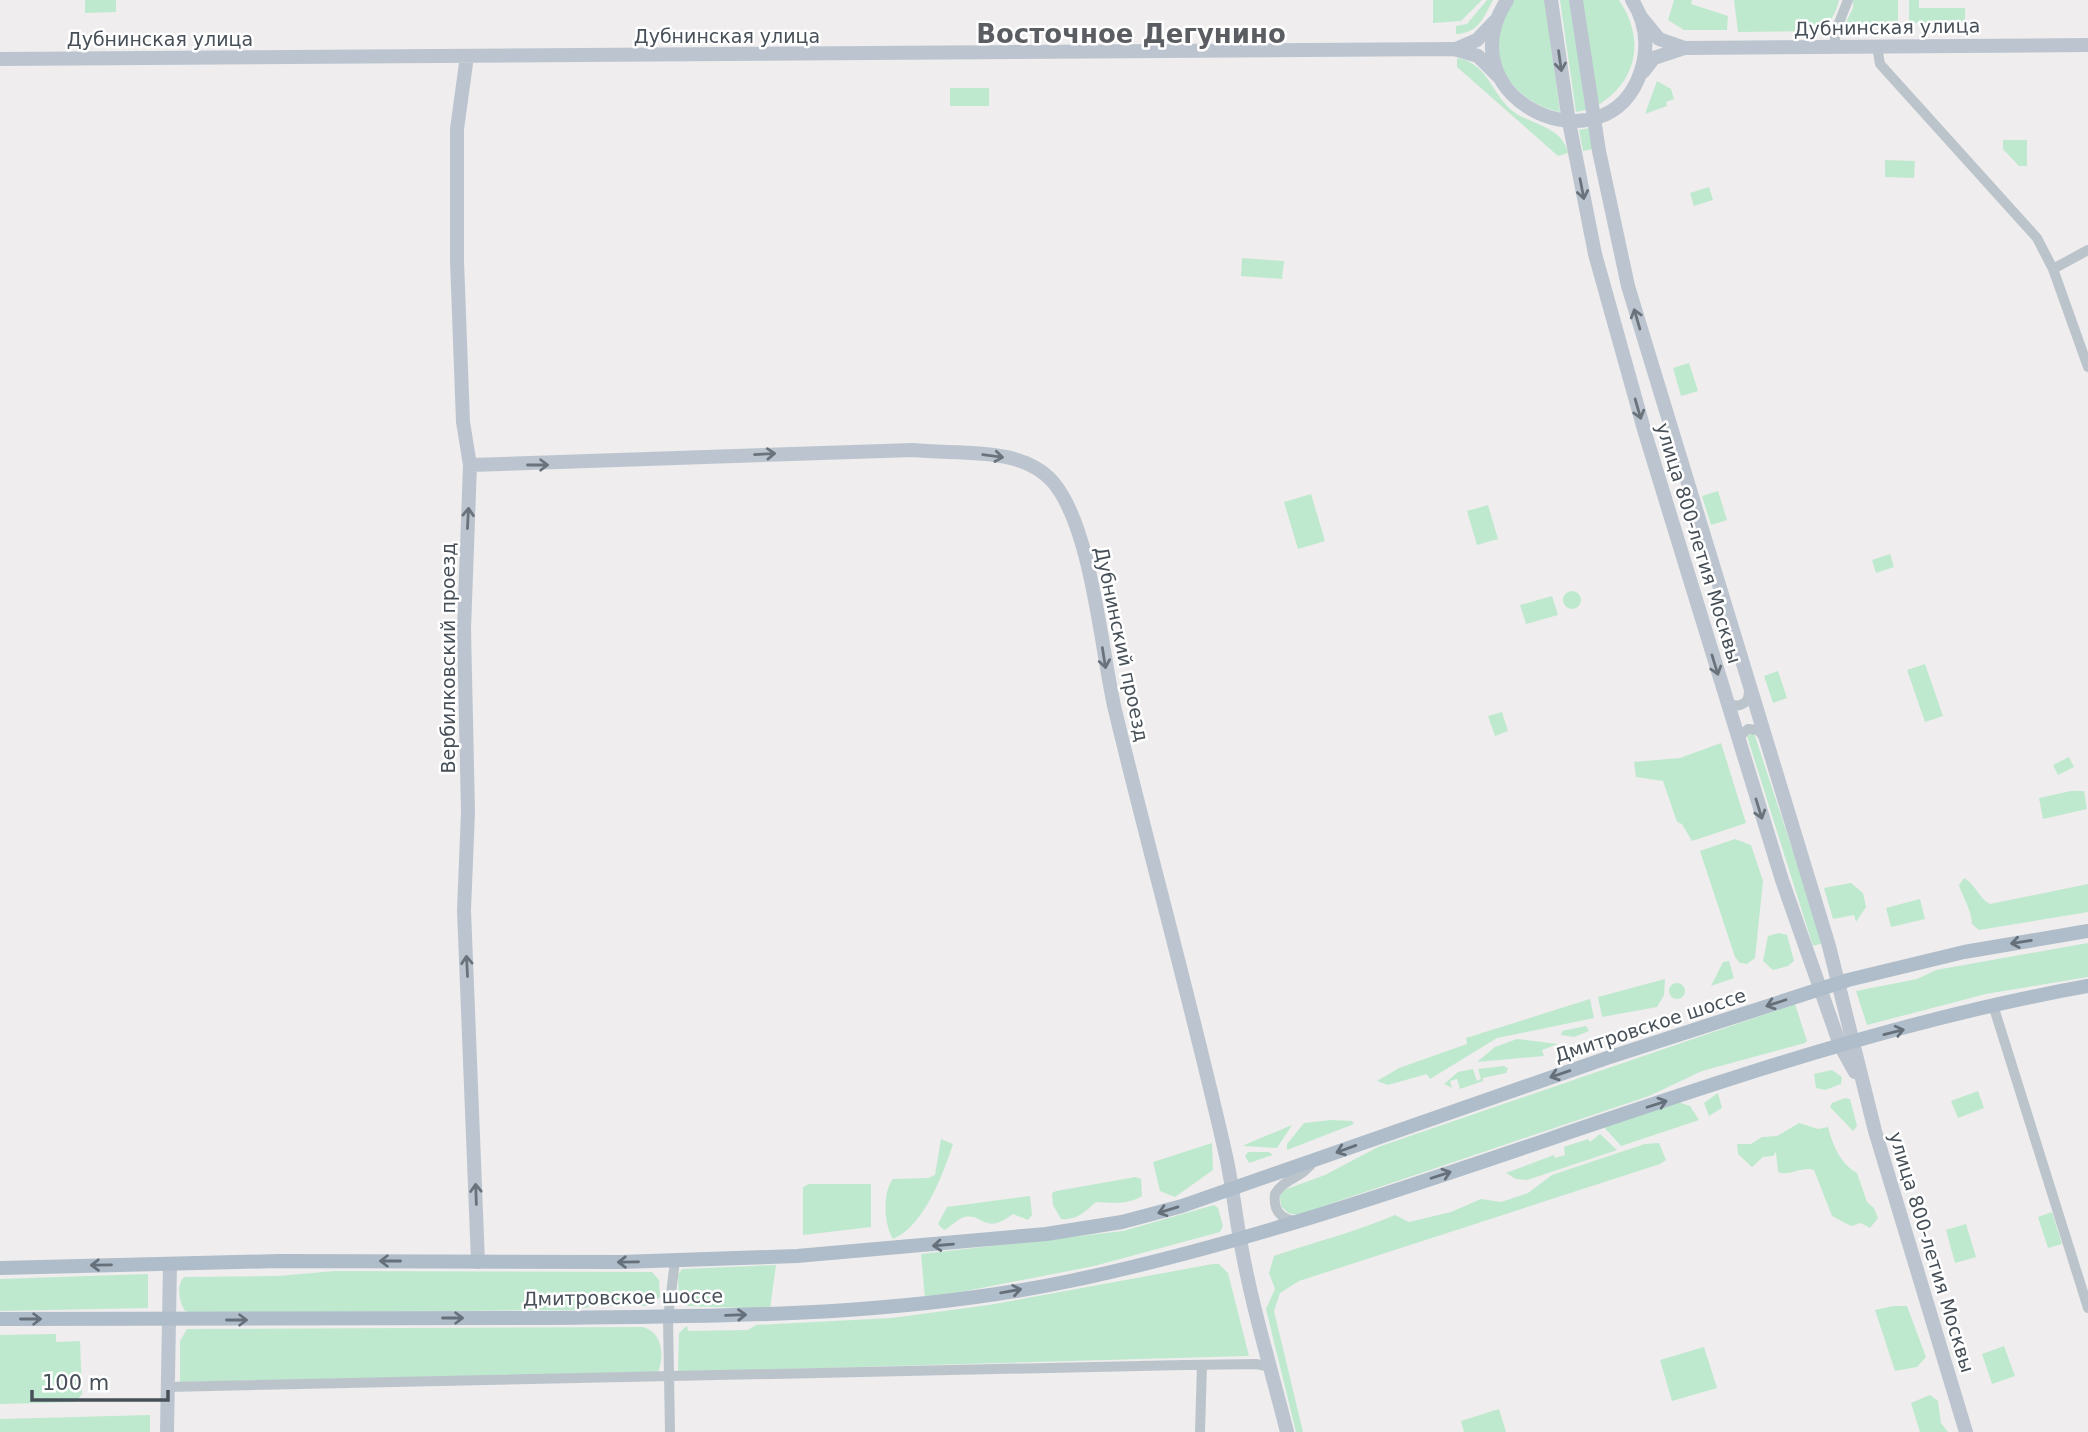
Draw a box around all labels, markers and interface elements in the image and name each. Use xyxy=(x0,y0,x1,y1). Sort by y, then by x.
street label: Дубнинская улица xyxy=(1794,14,1980,40)
district label: Восточное Дегунино xyxy=(976,19,1286,49)
street label: Дубнинская улица xyxy=(634,25,820,47)
street label: Дубнинская улица xyxy=(67,28,253,50)
one-way arrow xyxy=(1554,49,1567,72)
one-way arrow xyxy=(1575,177,1589,200)
one-way arrow xyxy=(1630,308,1643,330)
one-way arrow xyxy=(1633,398,1646,420)
street label: улица 800-летия Москвы xyxy=(1652,420,1746,666)
one-way arrow xyxy=(754,447,777,460)
one-way arrow xyxy=(981,450,1003,463)
one-way arrow xyxy=(526,458,549,471)
one-way arrow xyxy=(462,508,475,530)
street label: Вербилковский проезд xyxy=(437,543,459,774)
street label: Дубнинский проезд xyxy=(1091,545,1153,743)
one-way arrow xyxy=(1098,646,1111,669)
one-way arrow xyxy=(1710,653,1722,675)
one-way arrow xyxy=(1754,797,1767,819)
one-way arrow xyxy=(2010,936,2032,949)
one-way arrow xyxy=(460,955,473,978)
street label: Дмитровское шоссе xyxy=(1551,984,1749,1066)
one-way arrow xyxy=(1766,998,1788,1010)
one-way arrow xyxy=(1883,1025,1905,1038)
one-way arrow xyxy=(1550,1069,1572,1081)
one-way arrow xyxy=(1646,1097,1668,1109)
street label: улица 800-летия Москвы xyxy=(1885,1129,1979,1375)
one-way arrow xyxy=(1335,1144,1357,1156)
one-way arrow xyxy=(1430,1168,1452,1180)
one-way arrow xyxy=(469,1182,482,1205)
one-way arrow xyxy=(1157,1204,1179,1217)
one-way arrow xyxy=(933,1239,955,1252)
one-way arrow xyxy=(379,1254,402,1268)
one-way arrow xyxy=(617,1255,640,1269)
one-way arrow xyxy=(90,1259,113,1272)
street label: Дмитровское шоссе xyxy=(523,1284,723,1310)
one-way arrow xyxy=(999,1284,1022,1298)
one-way arrow xyxy=(724,1309,747,1322)
one-way arrow xyxy=(441,1311,464,1325)
one-way arrow xyxy=(19,1312,42,1326)
one-way arrow xyxy=(225,1313,248,1327)
scale bar xyxy=(32,1358,168,1402)
text: 100 m xyxy=(42,1371,109,1395)

